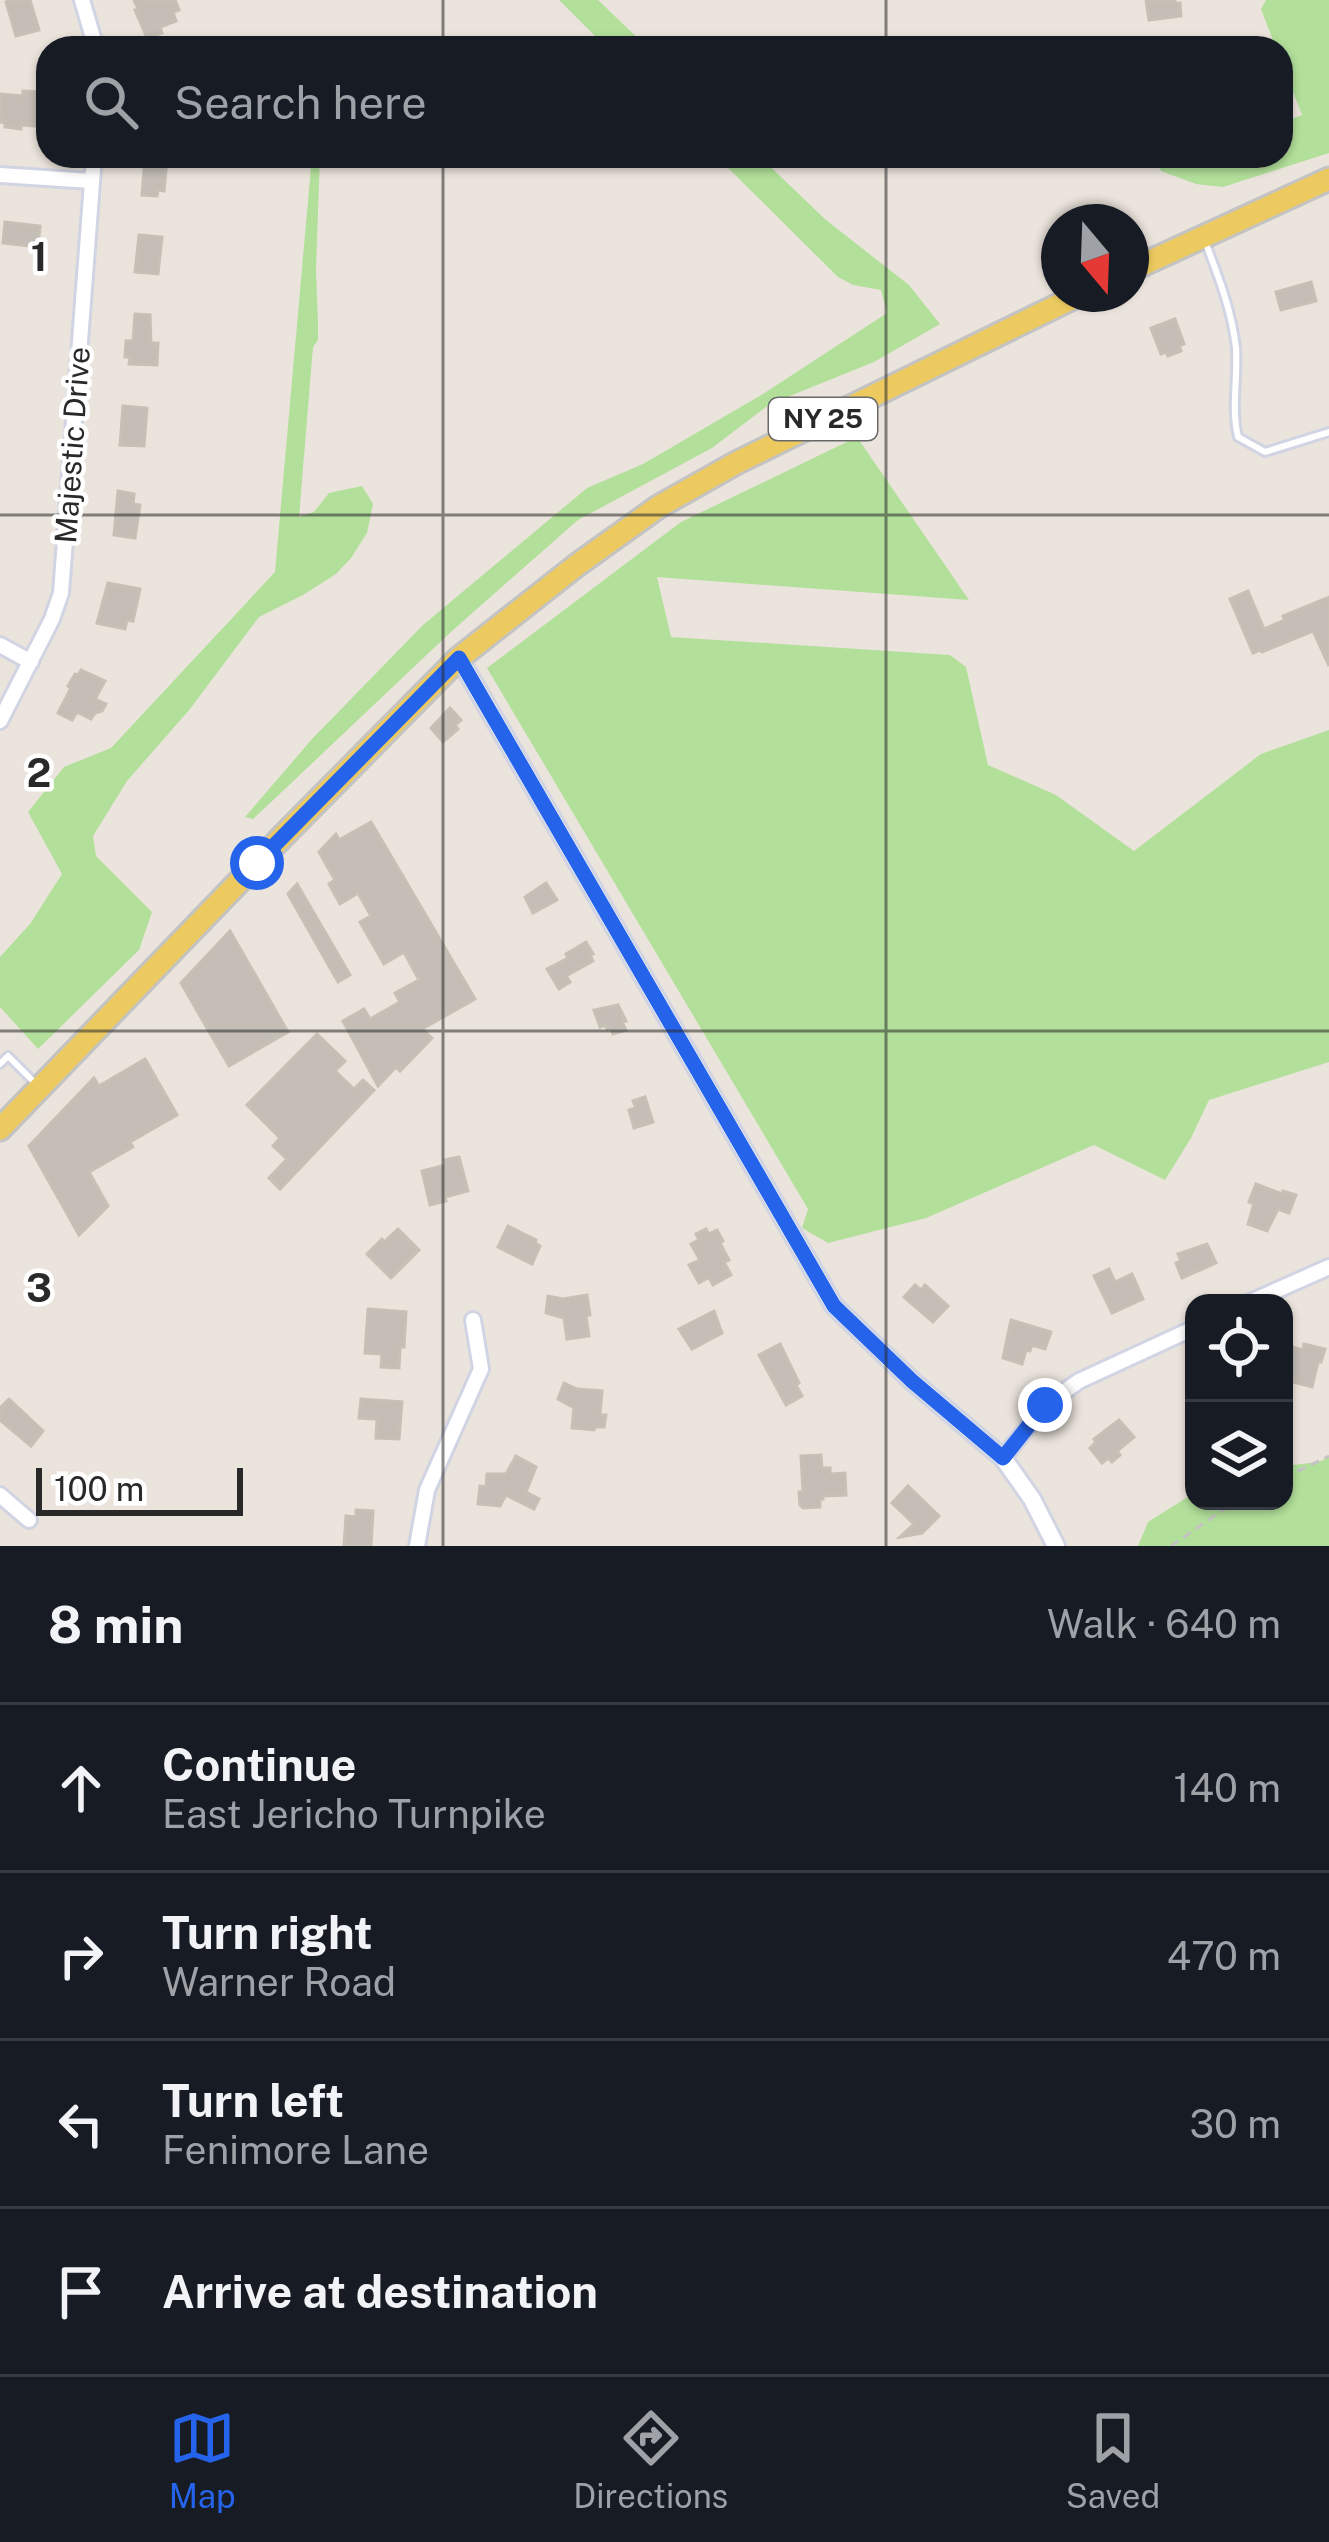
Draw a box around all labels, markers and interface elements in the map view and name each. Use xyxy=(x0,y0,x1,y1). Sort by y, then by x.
search box xyxy=(36,36,1293,168)
icon: search xyxy=(78,69,144,135)
text: Search here xyxy=(174,76,427,129)
north arrow xyxy=(1041,204,1149,312)
text: 1 xyxy=(31,234,47,280)
street label: Majestic Drive xyxy=(47,345,97,544)
road number: NY 25 xyxy=(769,398,877,440)
text: 2 xyxy=(27,750,51,796)
route start xyxy=(230,836,284,890)
text: 3 xyxy=(26,1265,52,1311)
map controls xyxy=(1185,1294,1293,1510)
button: locate xyxy=(1185,1294,1293,1402)
route end xyxy=(1018,1378,1072,1432)
button: layers xyxy=(1185,1402,1293,1510)
scale bar xyxy=(36,1462,243,1515)
text: 100 m xyxy=(54,1470,144,1508)
text: 8 min xyxy=(48,1595,183,1654)
text: Walk · 640 m xyxy=(1047,1601,1281,1647)
text: Continue xyxy=(162,1738,356,1791)
icon: ahead xyxy=(48,1755,114,1821)
text: 140 m xyxy=(1174,1765,1281,1811)
text: East Jericho Turnpike xyxy=(162,1791,546,1837)
text: Turn right xyxy=(162,1906,373,1959)
icon: right xyxy=(48,1923,114,1989)
text: 470 m xyxy=(1167,1933,1281,1979)
text: Warner Road xyxy=(162,1959,396,2005)
text: Turn left xyxy=(162,2074,344,2127)
icon: left xyxy=(48,2091,114,2157)
text: 30 m xyxy=(1190,2101,1281,2147)
text: Fenimore Lane xyxy=(162,2127,429,2173)
icon: arrive xyxy=(48,2259,114,2325)
text: Arrive at destination xyxy=(162,2265,598,2318)
tab: Map xyxy=(169,2405,236,2515)
tab: Directions xyxy=(573,2405,728,2515)
tab: Saved xyxy=(1066,2405,1160,2515)

